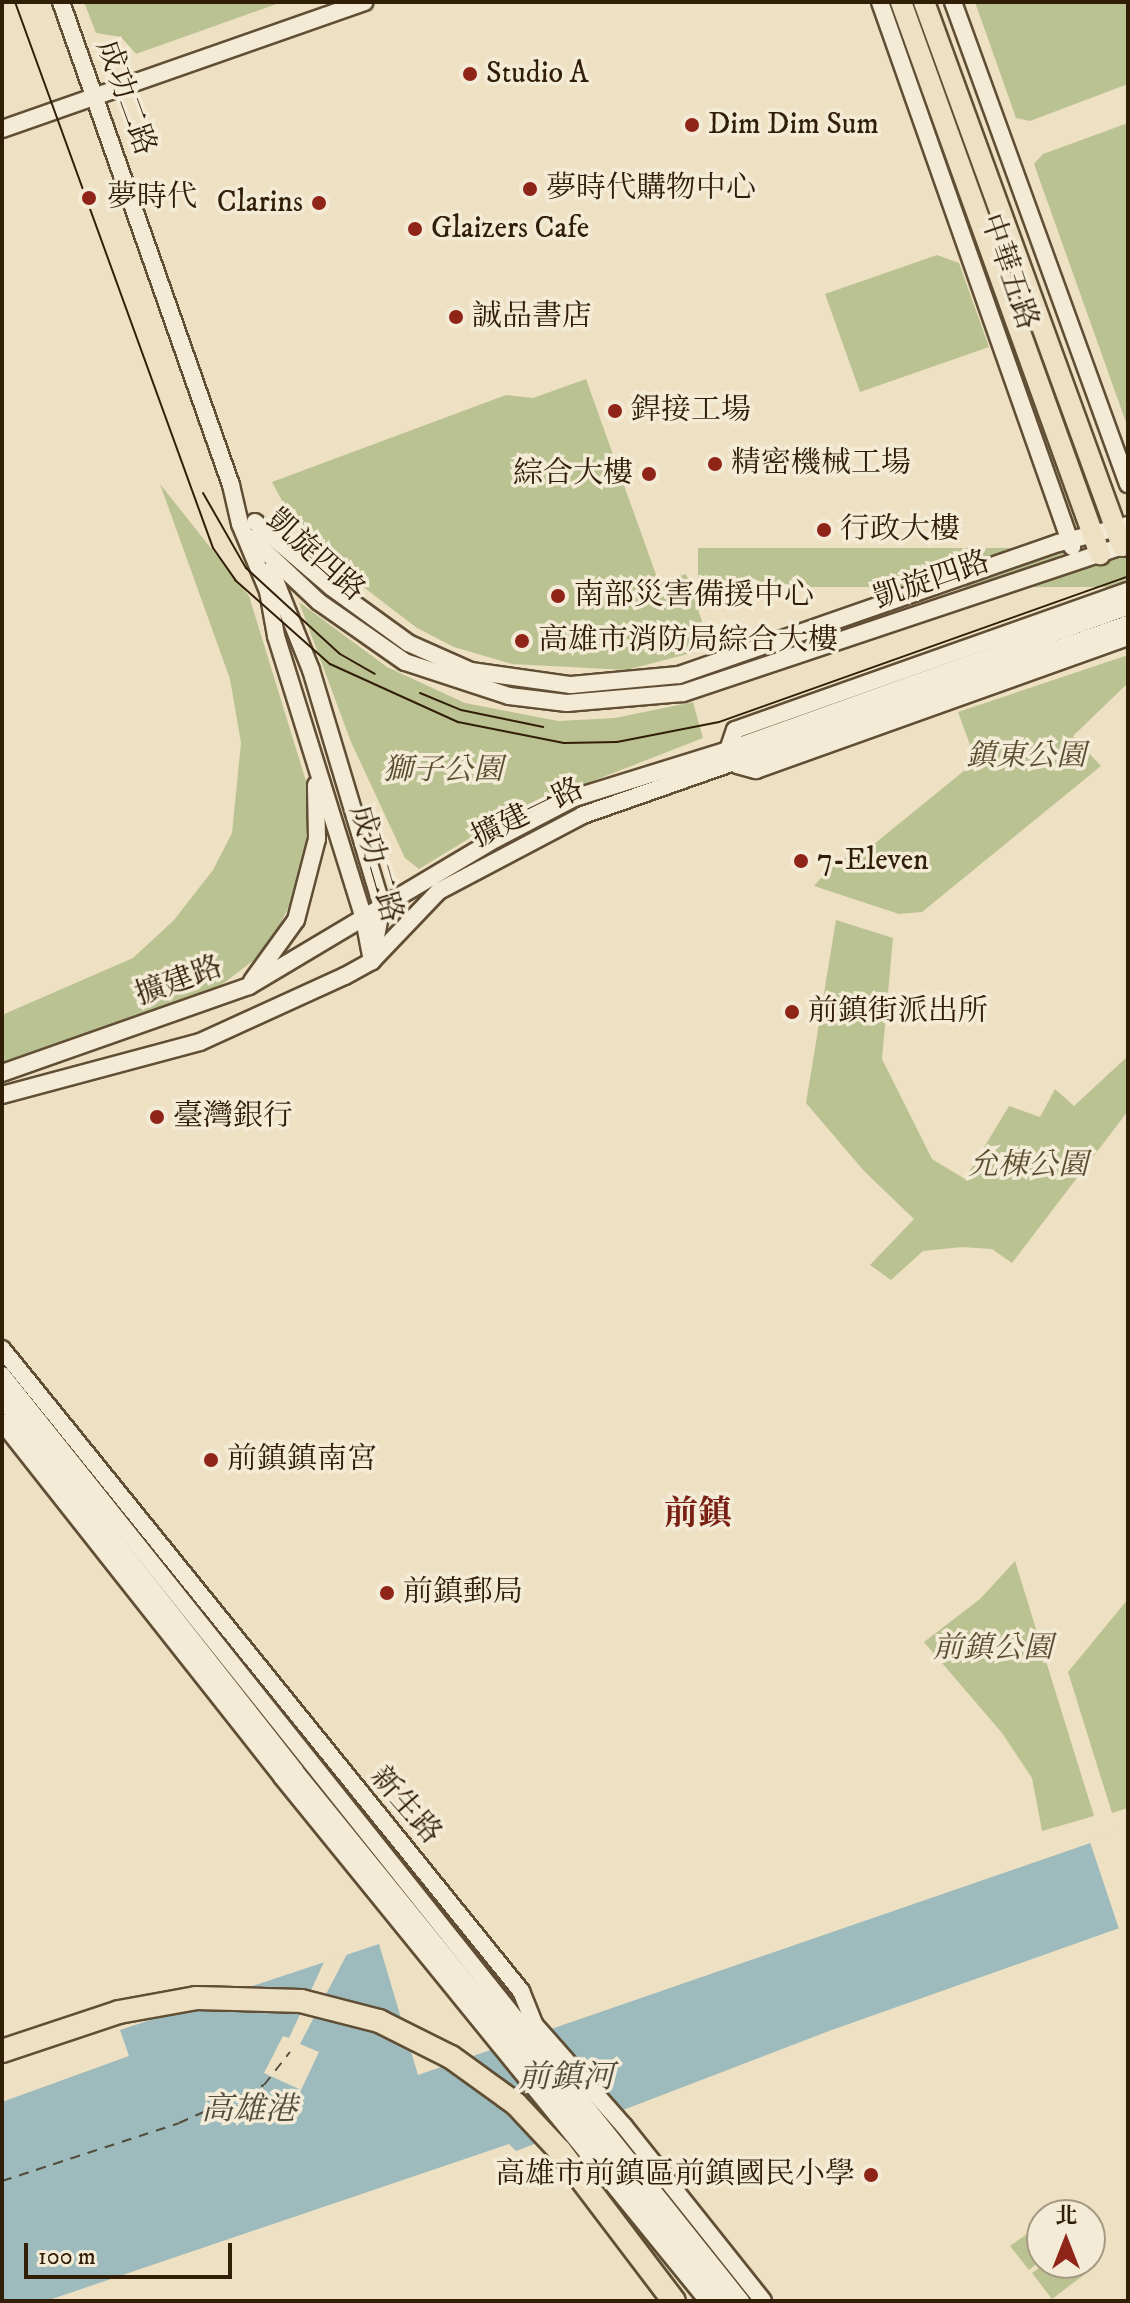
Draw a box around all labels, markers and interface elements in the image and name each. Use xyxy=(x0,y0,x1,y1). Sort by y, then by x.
street label: 成功二路 xyxy=(88,35,162,161)
place label: Studio A xyxy=(486,56,589,92)
marker: Studio A xyxy=(461,65,479,83)
place label: Dim Dim Sum xyxy=(708,107,879,143)
marker: Dim Dim Sum xyxy=(683,116,701,134)
place label: 夢時代購物中心 xyxy=(546,171,756,207)
place label: 夢時代 xyxy=(107,180,197,216)
marker: 夢時代購物中心 xyxy=(521,180,539,198)
place label: Clarins xyxy=(217,185,303,221)
marker: 夢時代 xyxy=(78,187,100,209)
marker: Clarins xyxy=(310,194,328,212)
street label: 中華五路 xyxy=(971,209,1045,335)
place label: Glaizers Cafe xyxy=(431,211,589,247)
marker: Glaizers Cafe xyxy=(406,220,424,238)
place label: 誠品書店 xyxy=(472,299,592,335)
marker: 誠品書店 xyxy=(447,308,465,326)
place label: 銲接工場 xyxy=(631,393,751,429)
marker: 銲接工場 xyxy=(606,402,624,420)
place label: 精密機械工場 xyxy=(731,446,911,482)
marker: 精密機械工場 xyxy=(706,455,724,473)
place label: 綜合大樓 xyxy=(513,456,633,492)
marker: 綜合大樓 xyxy=(640,465,658,483)
street label: 凱旋四路 xyxy=(258,502,372,610)
place label: 行政大樓 xyxy=(840,512,960,548)
marker: 行政大樓 xyxy=(815,521,833,539)
street label: 凱旋四路 xyxy=(869,544,995,618)
place label: 南部災害備援中心 xyxy=(574,578,814,614)
marker: 南部災害備援中心 xyxy=(549,587,567,605)
place label: 高雄市消防局綜合大樓 xyxy=(538,623,838,659)
marker: 高雄市消防局綜合大樓 xyxy=(513,632,531,650)
park label: 鎮東公園 xyxy=(966,739,1086,775)
park label: 獅子公園 xyxy=(383,753,503,789)
street label: 擴建一路 xyxy=(466,772,590,856)
street label: 成功二路 xyxy=(341,801,409,927)
place label: 7-Eleven xyxy=(817,843,929,879)
marker: 7-Eleven xyxy=(792,852,810,870)
street label: 擴建路 xyxy=(131,950,227,1014)
place label: 前鎮街派出所 xyxy=(808,994,988,1030)
marker: 前鎮街派出所 xyxy=(783,1003,801,1021)
place label: 臺灣銀行 xyxy=(173,1099,293,1135)
marker: 臺灣銀行 xyxy=(148,1108,166,1126)
park label: 允棟公園 xyxy=(968,1148,1088,1184)
place label: 前鎮鎮南宮 xyxy=(227,1442,377,1478)
marker: 前鎮鎮南宮 xyxy=(202,1451,220,1469)
district label: 前鎮 xyxy=(664,1495,732,1535)
place label: 前鎮郵局 xyxy=(403,1575,523,1611)
marker: 前鎮郵局 xyxy=(378,1584,396,1602)
park label: 前鎮公園 xyxy=(933,1631,1053,1667)
street label: 新生路 xyxy=(362,1760,448,1852)
water label: 前鎮河 xyxy=(518,2059,614,2097)
water label: 高雄港 xyxy=(201,2091,297,2129)
place label: 高雄市前鎮區前鎮國民小學 xyxy=(495,2157,855,2193)
marker: 高雄市前鎮區前鎮國民小學 xyxy=(862,2166,880,2184)
north arrow xyxy=(1026,2199,1106,2279)
text: 北 xyxy=(1055,2203,1077,2230)
scale bar xyxy=(28,2227,236,2277)
text: 100 m xyxy=(38,2242,96,2272)

